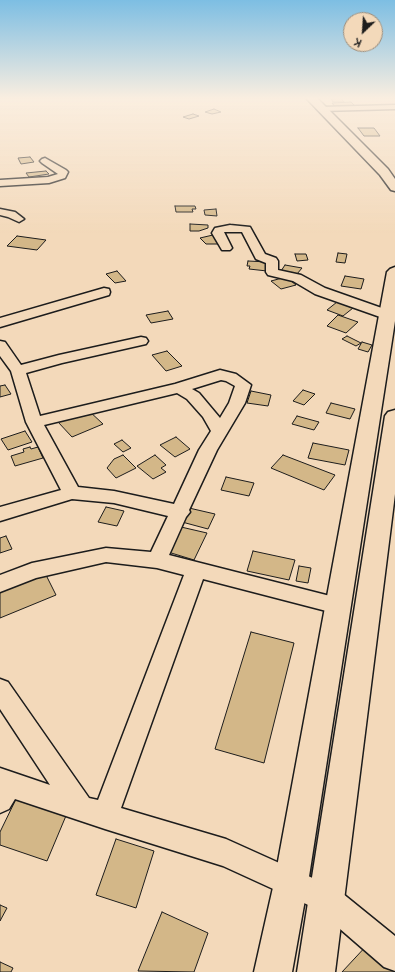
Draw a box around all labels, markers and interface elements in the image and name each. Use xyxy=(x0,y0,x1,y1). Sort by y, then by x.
north arrow xyxy=(343,12,383,52)
text: K xyxy=(352,35,364,50)

